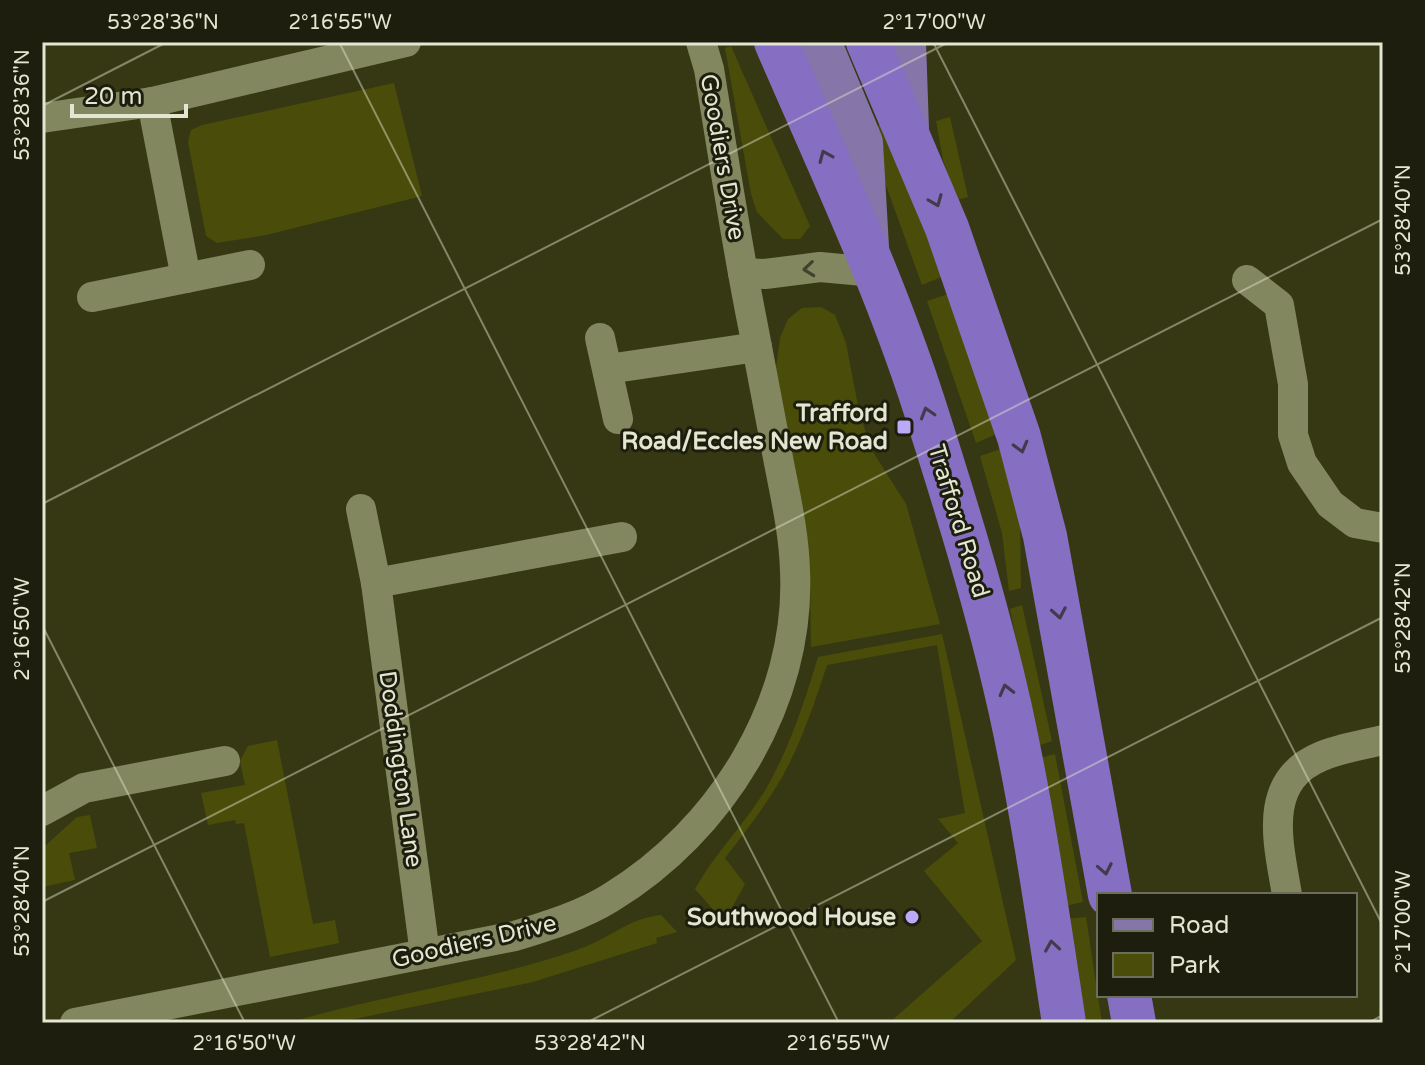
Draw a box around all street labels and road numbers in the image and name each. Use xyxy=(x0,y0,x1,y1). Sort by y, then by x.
street label: Goodiers Drive xyxy=(694,72,751,242)
street label: Trafford Road xyxy=(921,441,996,601)
street label: Doddington Lane xyxy=(372,669,429,869)
street label: Goodiers Drive xyxy=(389,908,559,975)

